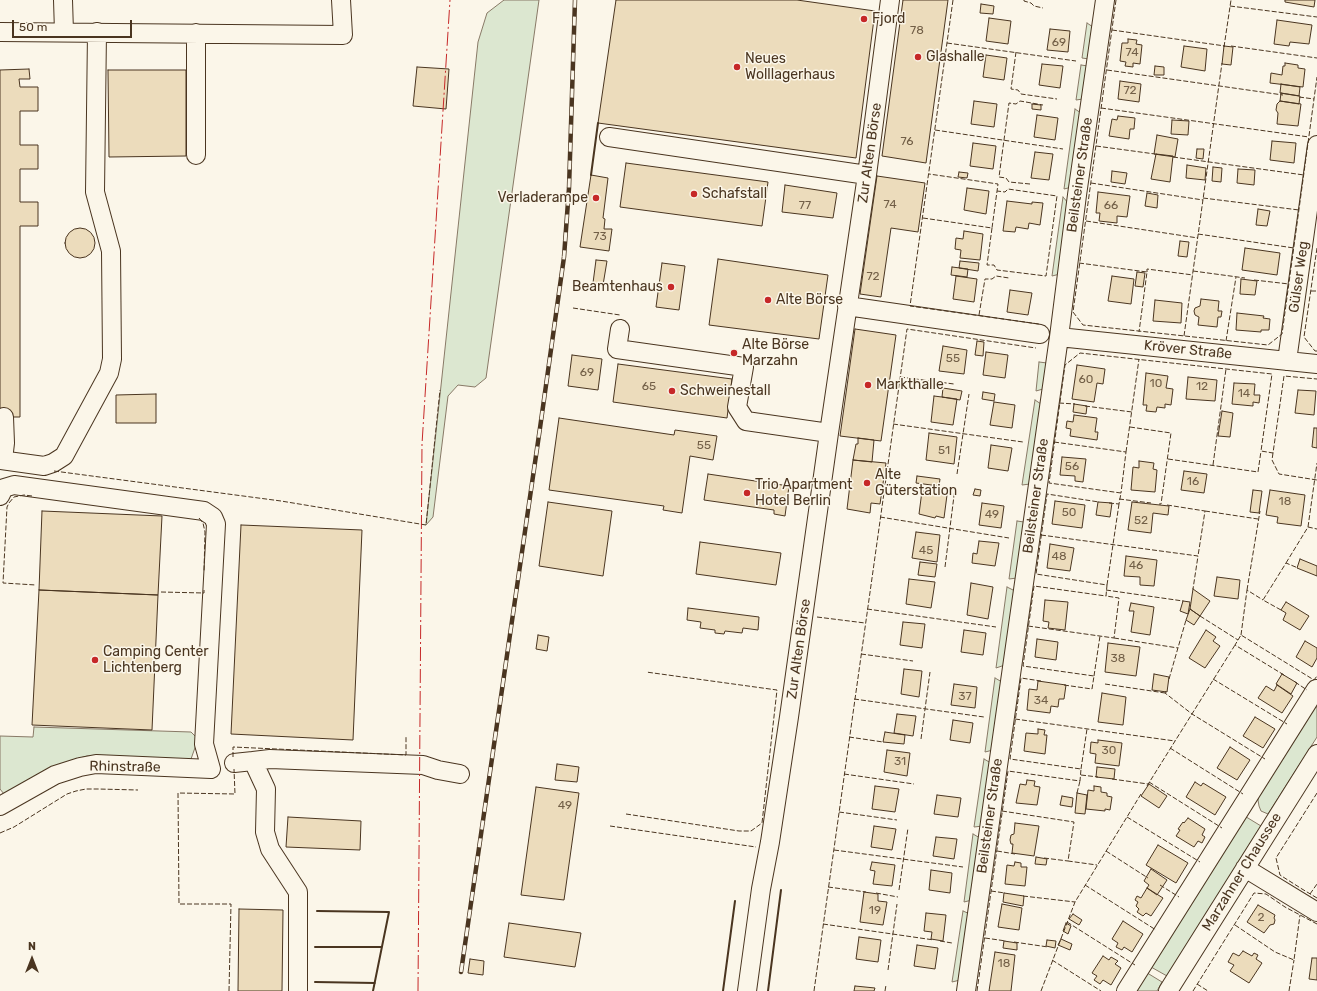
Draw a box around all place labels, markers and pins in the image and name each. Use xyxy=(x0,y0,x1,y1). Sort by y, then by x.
place label: Fjord xyxy=(872,11,905,27)
marker: Fjord xyxy=(859,14,869,24)
place label: Glashalle xyxy=(926,49,985,65)
place label: Neues Wolllagerhaus xyxy=(745,51,835,84)
marker: Glashalle xyxy=(913,52,923,62)
marker: Neues Wolllagerhaus xyxy=(732,62,742,72)
place label: Schafstall xyxy=(702,186,767,202)
marker: Schafstall xyxy=(689,189,699,199)
place label: Verladerampe xyxy=(498,190,588,206)
marker: Verladerampe xyxy=(591,193,601,203)
place label: Beamtenhaus xyxy=(572,279,663,295)
marker: Beamtenhaus xyxy=(666,282,676,292)
place label: Alte Börse xyxy=(776,292,843,308)
marker: Alte Börse xyxy=(763,295,773,305)
place label: Alte Börse Marzahn xyxy=(742,337,809,370)
marker: Alte Börse Marzahn xyxy=(729,348,739,358)
place label: Markthalle xyxy=(876,377,944,393)
marker: Markthalle xyxy=(863,380,873,390)
place label: Schweinestall xyxy=(680,383,771,399)
marker: Schweinestall xyxy=(667,386,677,396)
place label: Alte Güterstation xyxy=(875,467,957,500)
place label: Trio Apartment Hotel Berlin xyxy=(755,477,853,510)
marker: Alte Güterstation xyxy=(862,478,872,488)
marker: Trio Apartment Hotel Berlin xyxy=(742,488,752,498)
place label: Camping Center Lichtenberg xyxy=(103,644,209,676)
marker: Camping Center Lichtenberg xyxy=(90,655,100,665)

